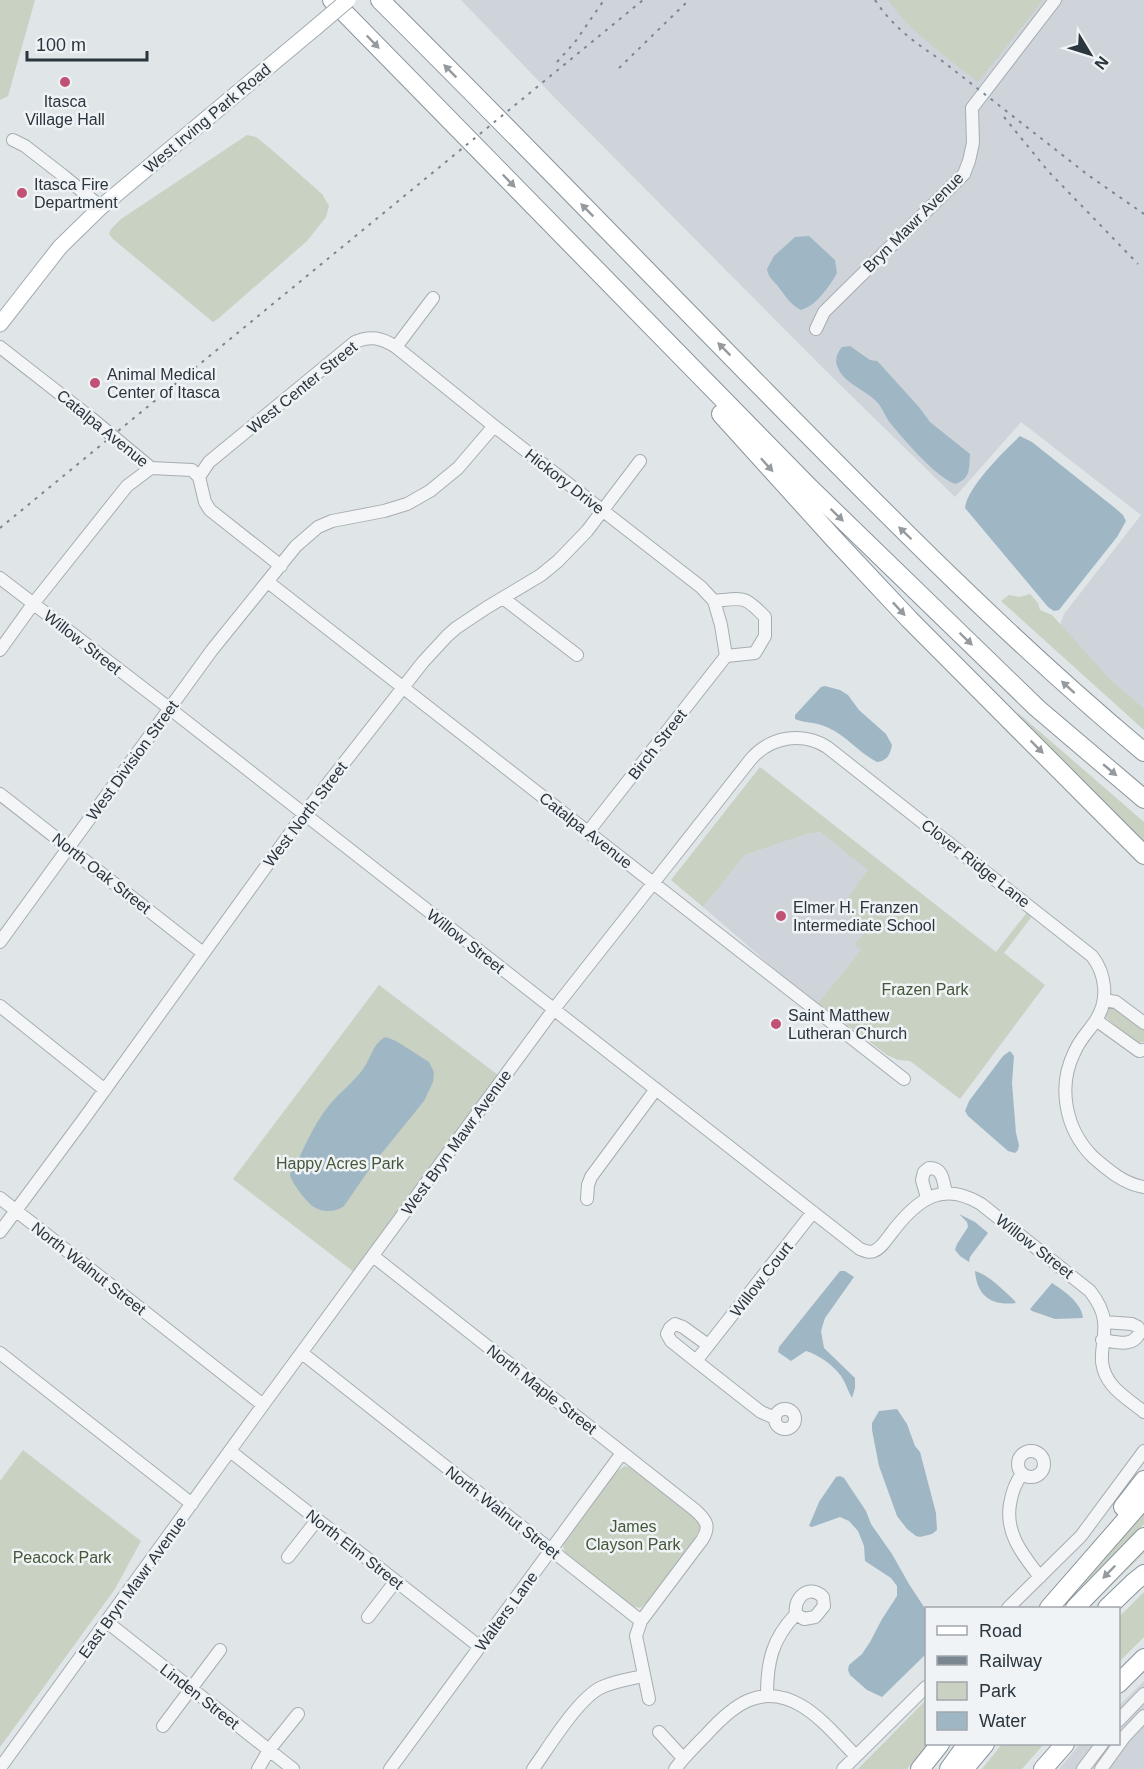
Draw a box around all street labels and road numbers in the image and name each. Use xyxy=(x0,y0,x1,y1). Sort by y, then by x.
street label: West Irving Park Road xyxy=(141,61,274,176)
street label: Bryn Mawr Avenue xyxy=(860,169,967,276)
street label: West Center Street xyxy=(244,338,361,437)
street label: Catalpa Avenue xyxy=(54,386,152,471)
street label: Hickory Drive xyxy=(522,445,607,517)
street label: Willow Street xyxy=(41,607,125,678)
street label: West Division Street xyxy=(83,697,182,823)
street label: Birch Street xyxy=(625,706,690,782)
street label: West North Street xyxy=(260,758,351,870)
street label: Catalpa Avenue xyxy=(536,789,635,872)
street label: Clover Ridge Lane xyxy=(918,816,1033,911)
street label: North Oak Street xyxy=(49,830,155,917)
street label: Willow Street xyxy=(424,906,508,977)
street label: West Bryn Mawr Avenue xyxy=(398,1067,515,1218)
street label: Willow Street xyxy=(993,1211,1077,1282)
street label: North Walnut Street xyxy=(28,1219,149,1319)
street label: Willow Court xyxy=(727,1238,796,1320)
street label: North Maple Street xyxy=(484,1341,600,1438)
street label: North Walnut Street xyxy=(442,1463,563,1563)
street label: North Elm Street xyxy=(303,1506,407,1593)
street label: East Bryn Mawr Avenue xyxy=(75,1513,189,1661)
street label: Walters Lane xyxy=(472,1568,541,1654)
street label: Linden Street xyxy=(157,1660,243,1733)

